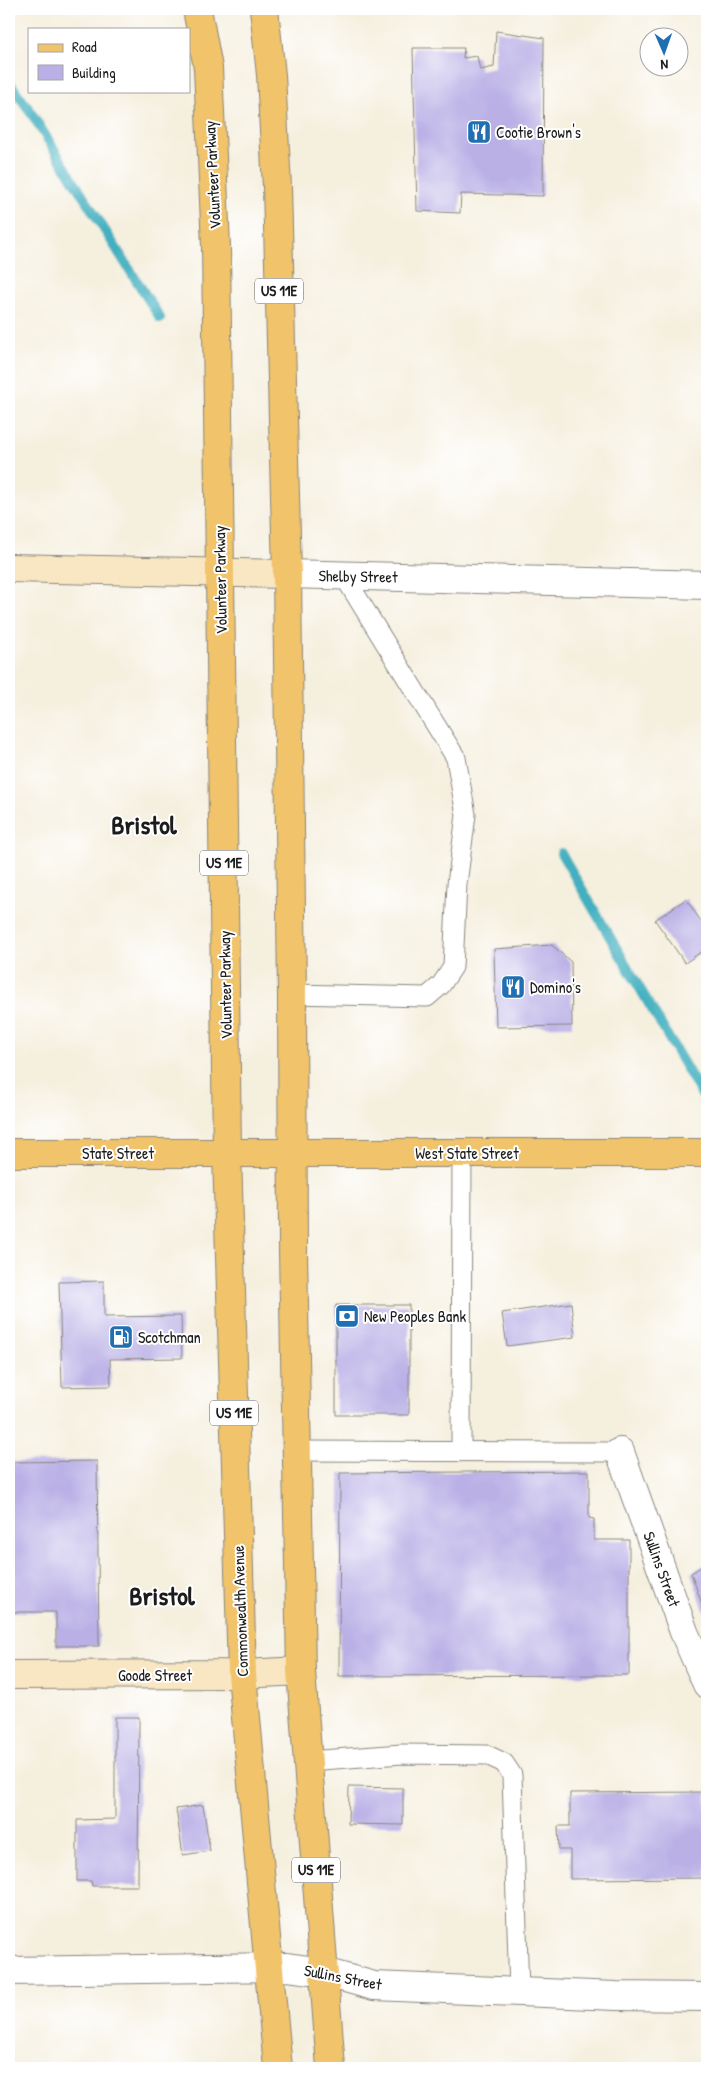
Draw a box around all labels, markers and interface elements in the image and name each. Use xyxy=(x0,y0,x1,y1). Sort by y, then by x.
legend xyxy=(28,28,190,92)
north arrow xyxy=(638,28,688,78)
text: Road xyxy=(72,36,97,57)
text: N xyxy=(660,56,669,75)
text: Building xyxy=(72,62,116,83)
restaurant icon: Cootie Brown's xyxy=(466,119,492,145)
street label: Volunteer Parkway xyxy=(198,120,226,230)
place label: Cootie Brown's xyxy=(496,121,581,143)
road number: US 11E xyxy=(255,278,303,304)
street label: Volunteer Parkway xyxy=(208,525,232,634)
street label: Shelby Street xyxy=(318,564,398,588)
district label: Bristol xyxy=(111,807,178,842)
road number: US 11E xyxy=(200,850,248,876)
street label: Volunteer Parkway xyxy=(213,930,237,1039)
restaurant icon: Domino's xyxy=(500,974,526,1000)
place label: Domino's xyxy=(530,976,581,998)
street label: State Street xyxy=(82,1142,154,1164)
street label: West State Street xyxy=(415,1142,519,1164)
bank icon: New Peoples Bank xyxy=(334,1303,360,1329)
place label: New Peoples Bank xyxy=(364,1305,466,1327)
fuel station icon: Scotchman xyxy=(108,1324,134,1350)
place label: Scotchman xyxy=(138,1326,201,1348)
road number: US 11E xyxy=(210,1400,258,1426)
street label: Sullins Street xyxy=(638,1528,686,1610)
street label: Commonwealth Avenue xyxy=(227,1544,253,1677)
district label: Bristol xyxy=(129,1578,196,1613)
street label: Goode Street xyxy=(118,1664,193,1686)
road number: US 11E xyxy=(292,1858,340,1882)
street label: Sullins Street xyxy=(302,1959,384,1995)

